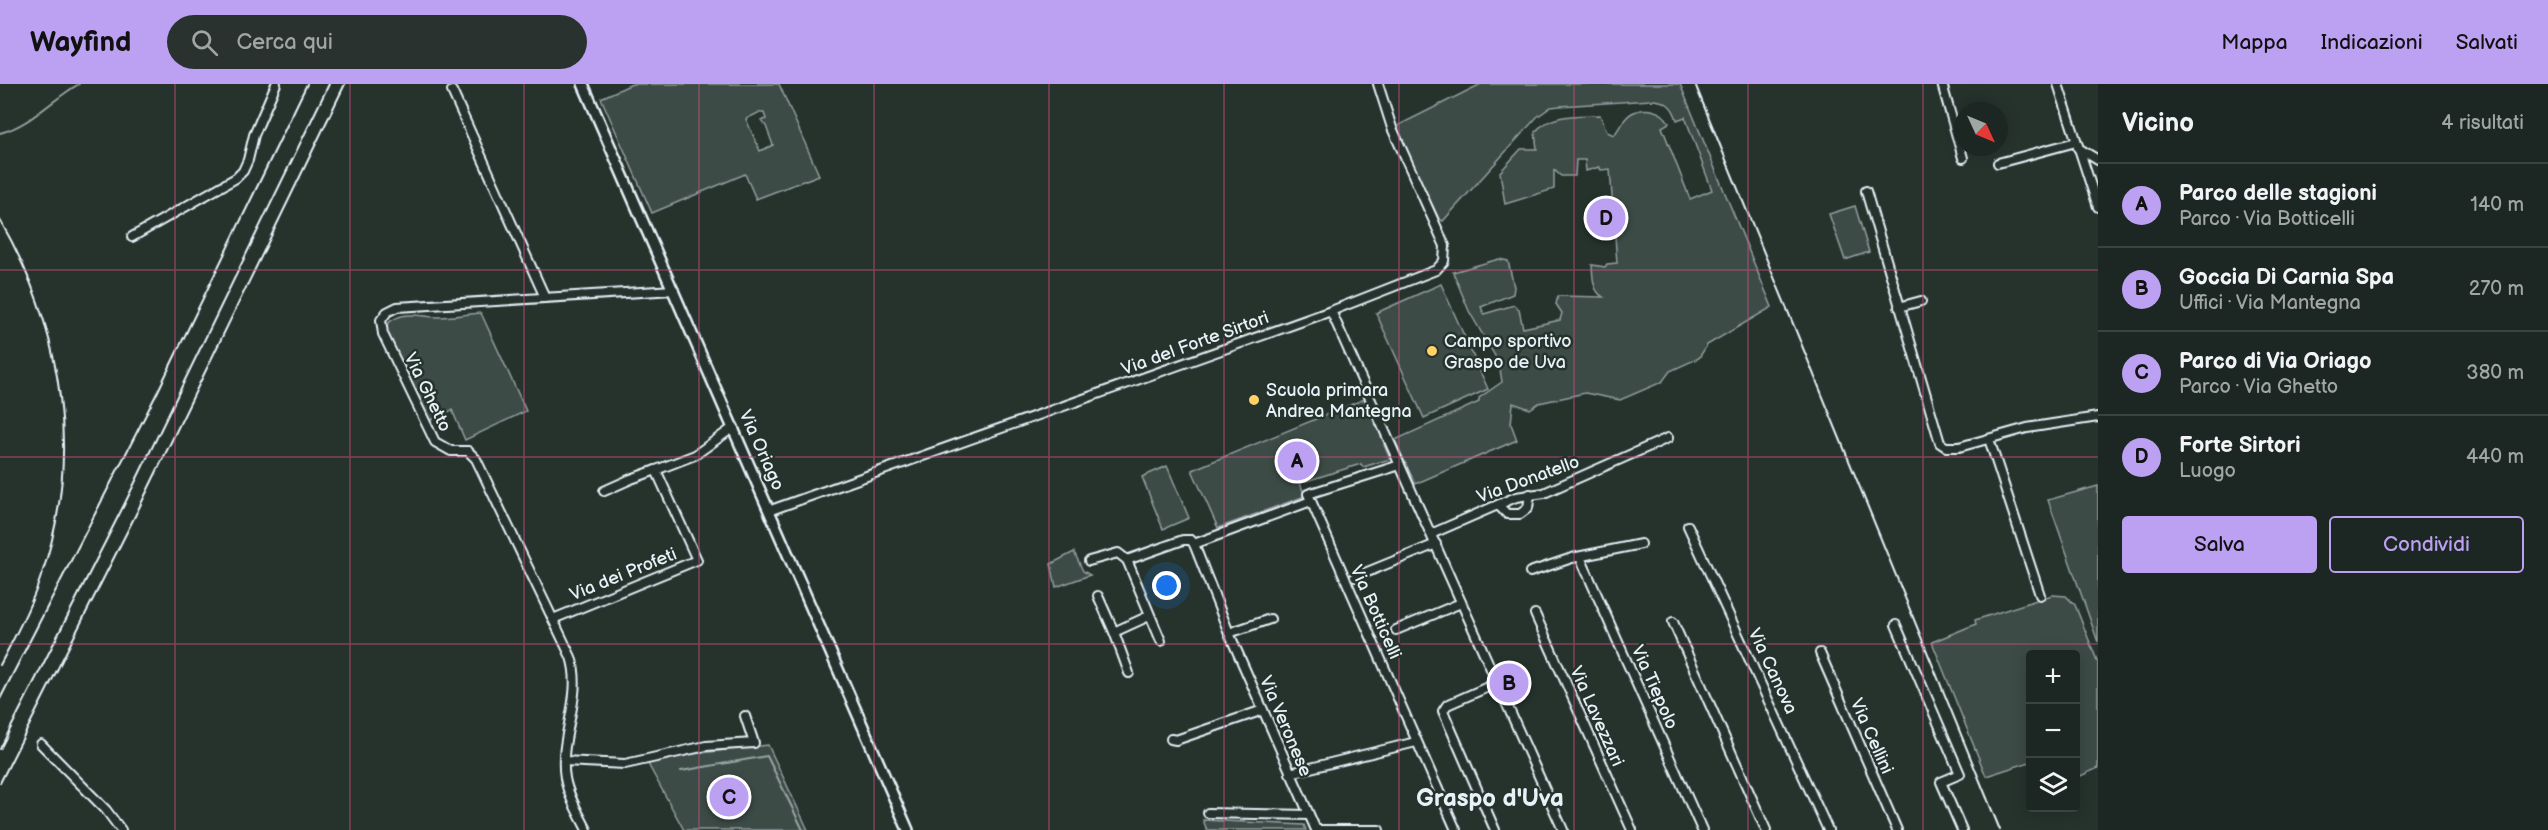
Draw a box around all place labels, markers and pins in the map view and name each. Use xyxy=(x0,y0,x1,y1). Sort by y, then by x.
pin: D xyxy=(1586,196,1626,240)
place label: Campo sportivo Graspo de Uva xyxy=(1444,331,1571,373)
marker: Campo sportivo Graspo de Uva xyxy=(1425,344,1439,358)
place label: Scuola primara Andrea Mantegna xyxy=(1266,380,1412,422)
marker: Scuola primara Andrea Mantegna xyxy=(1247,393,1261,407)
pin: A xyxy=(1278,438,1316,484)
pin: B xyxy=(1490,660,1528,706)
pin: C xyxy=(710,774,748,820)

